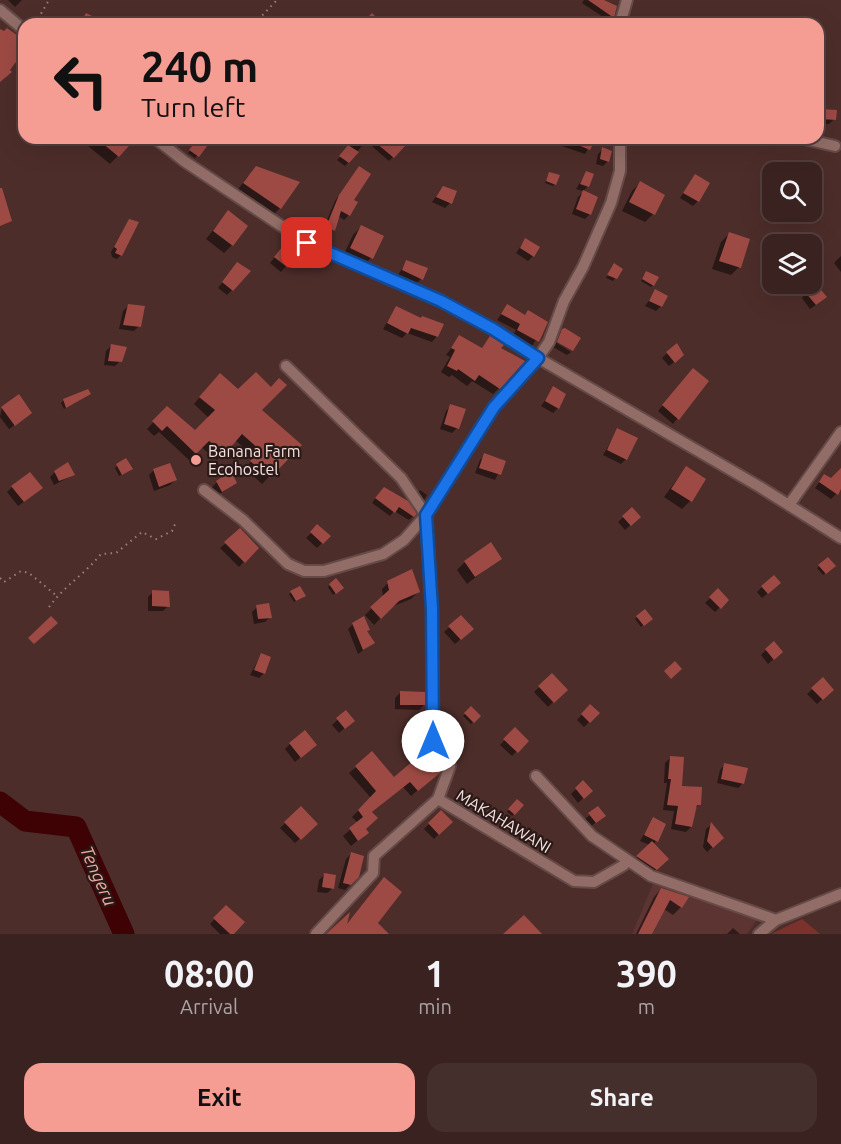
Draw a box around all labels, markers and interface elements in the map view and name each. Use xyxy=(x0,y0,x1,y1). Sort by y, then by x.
icon: left xyxy=(42,42,120,120)
text: 240 m xyxy=(141,43,258,90)
text: Turn left xyxy=(141,92,245,122)
map controls xyxy=(762,162,822,294)
button: search xyxy=(762,162,822,222)
pin xyxy=(281,217,332,268)
icon: arrive xyxy=(290,226,323,259)
button: layers xyxy=(762,234,822,294)
place label: Banana Farm Ecohostel xyxy=(208,442,301,478)
marker: Banana Farm Ecohostel xyxy=(189,453,203,467)
position arrow xyxy=(401,709,465,773)
street label: MAKAHAWANI xyxy=(454,786,554,856)
water label: Tengeru xyxy=(77,843,121,909)
text: 08:00 xyxy=(164,953,254,994)
text: 1 xyxy=(425,953,445,994)
text: 390 xyxy=(616,953,677,994)
text: Arrival xyxy=(180,995,238,1018)
text: min xyxy=(418,995,452,1018)
text: m xyxy=(638,995,655,1018)
button: Exit xyxy=(24,1063,415,1132)
button: Share xyxy=(427,1063,817,1132)

